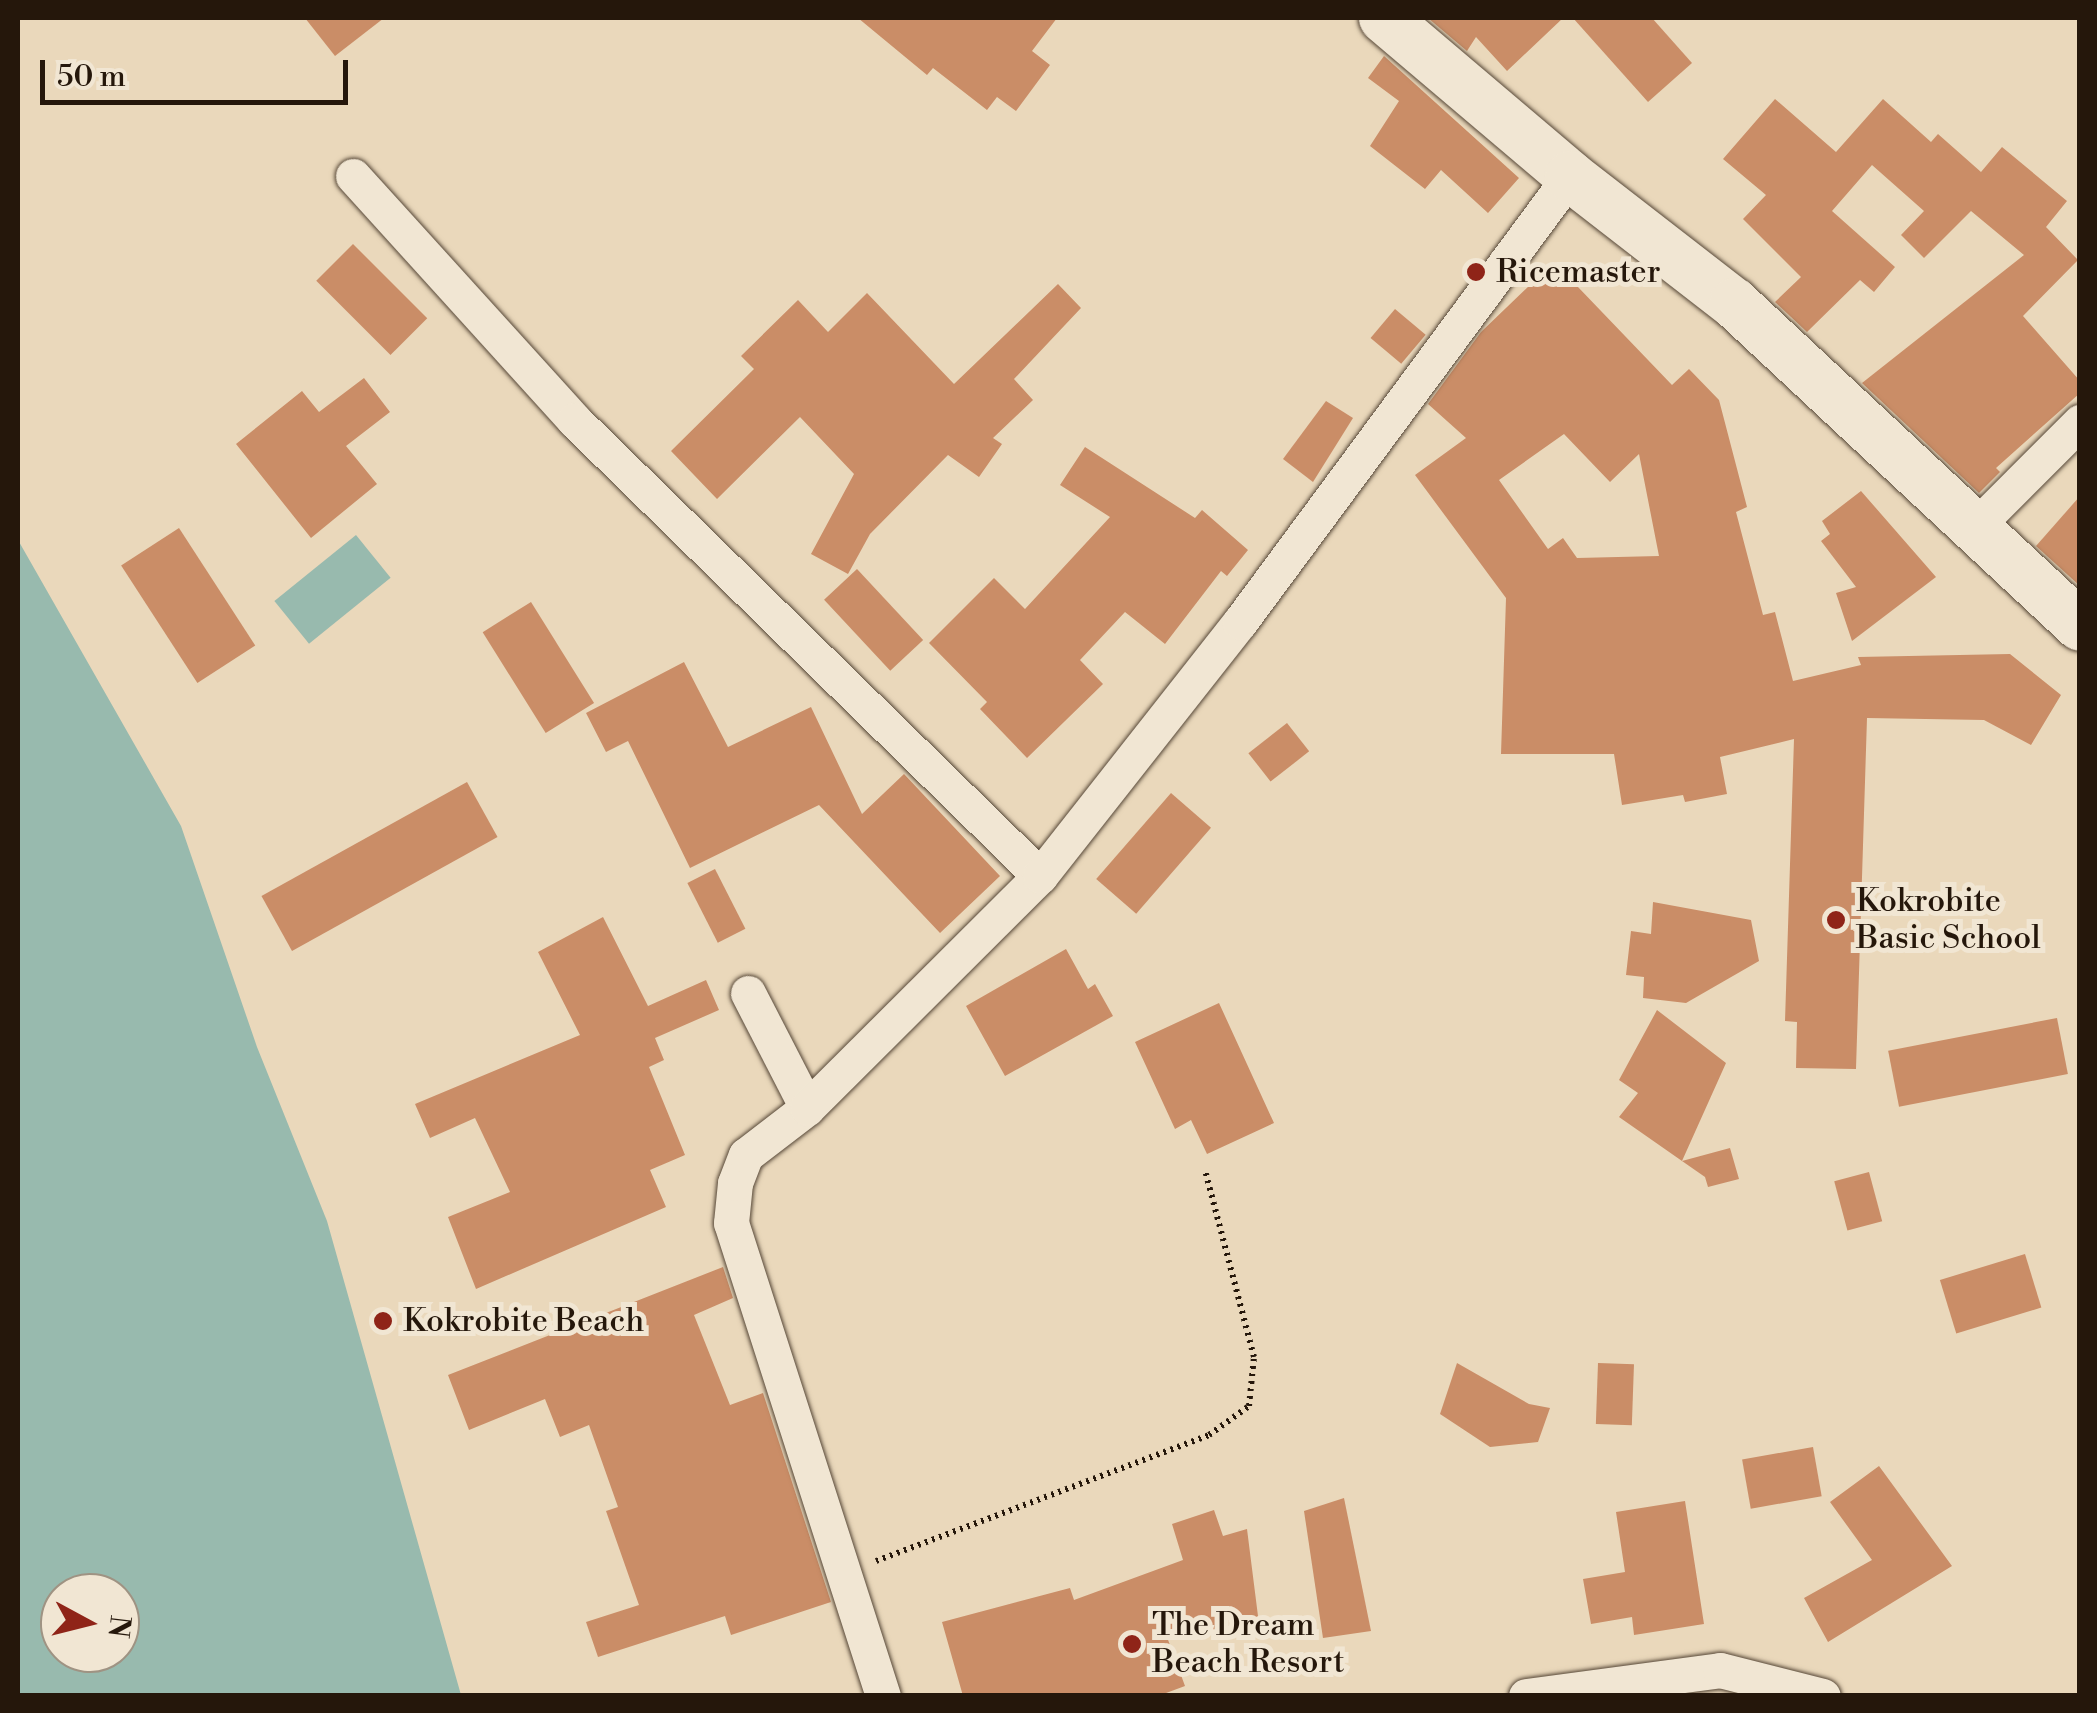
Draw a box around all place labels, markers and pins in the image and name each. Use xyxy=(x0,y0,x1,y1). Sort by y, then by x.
place label: Ricemaster xyxy=(1496,253,1661,291)
marker: Ricemaster xyxy=(1465,261,1487,283)
place label: Kokrobite Basic School xyxy=(1856,883,2041,958)
marker: Kokrobite Basic School xyxy=(1825,909,1847,931)
place label: Kokrobite Beach xyxy=(403,1302,644,1340)
marker: Kokrobite Beach xyxy=(372,1310,394,1332)
place label: The Dream Beach Resort xyxy=(1152,1607,1344,1682)
marker: The Dream Beach Resort xyxy=(1121,1633,1143,1655)

